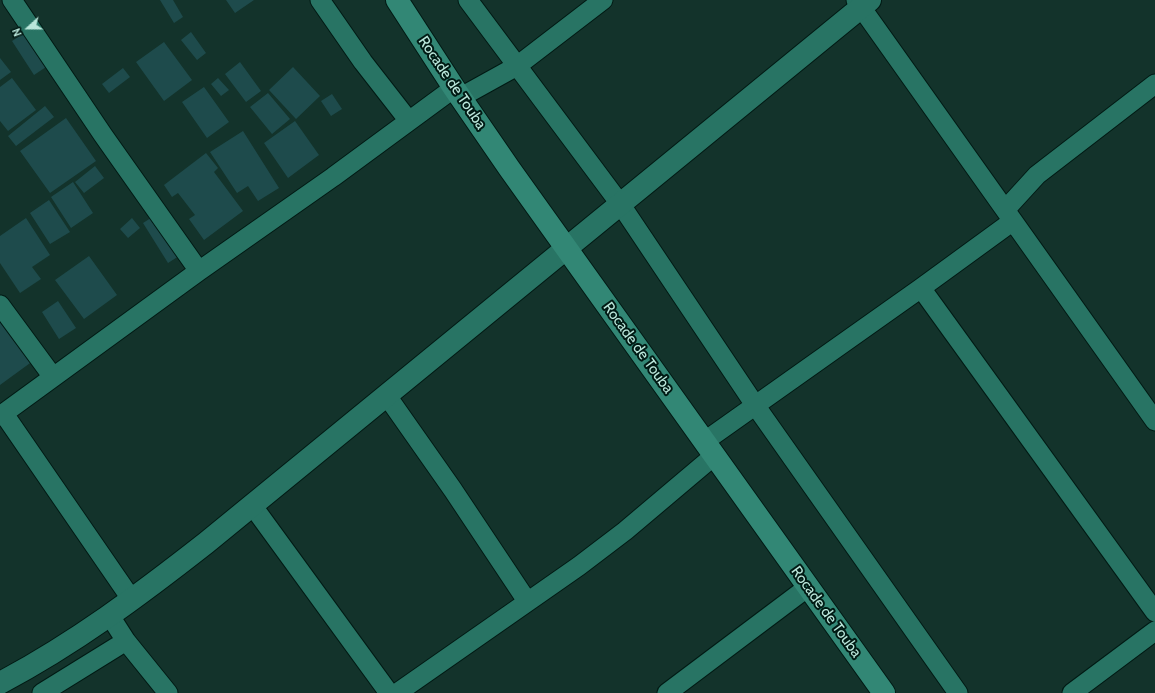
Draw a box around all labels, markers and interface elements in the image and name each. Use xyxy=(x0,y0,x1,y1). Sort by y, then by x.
north arrow xyxy=(8,8,48,48)
text: N xyxy=(9,26,25,38)
street label: Rocade de Touba xyxy=(414,33,490,133)
street label: Rocade de Touba xyxy=(599,299,677,397)
street label: Rocade de Touba xyxy=(787,563,865,661)

